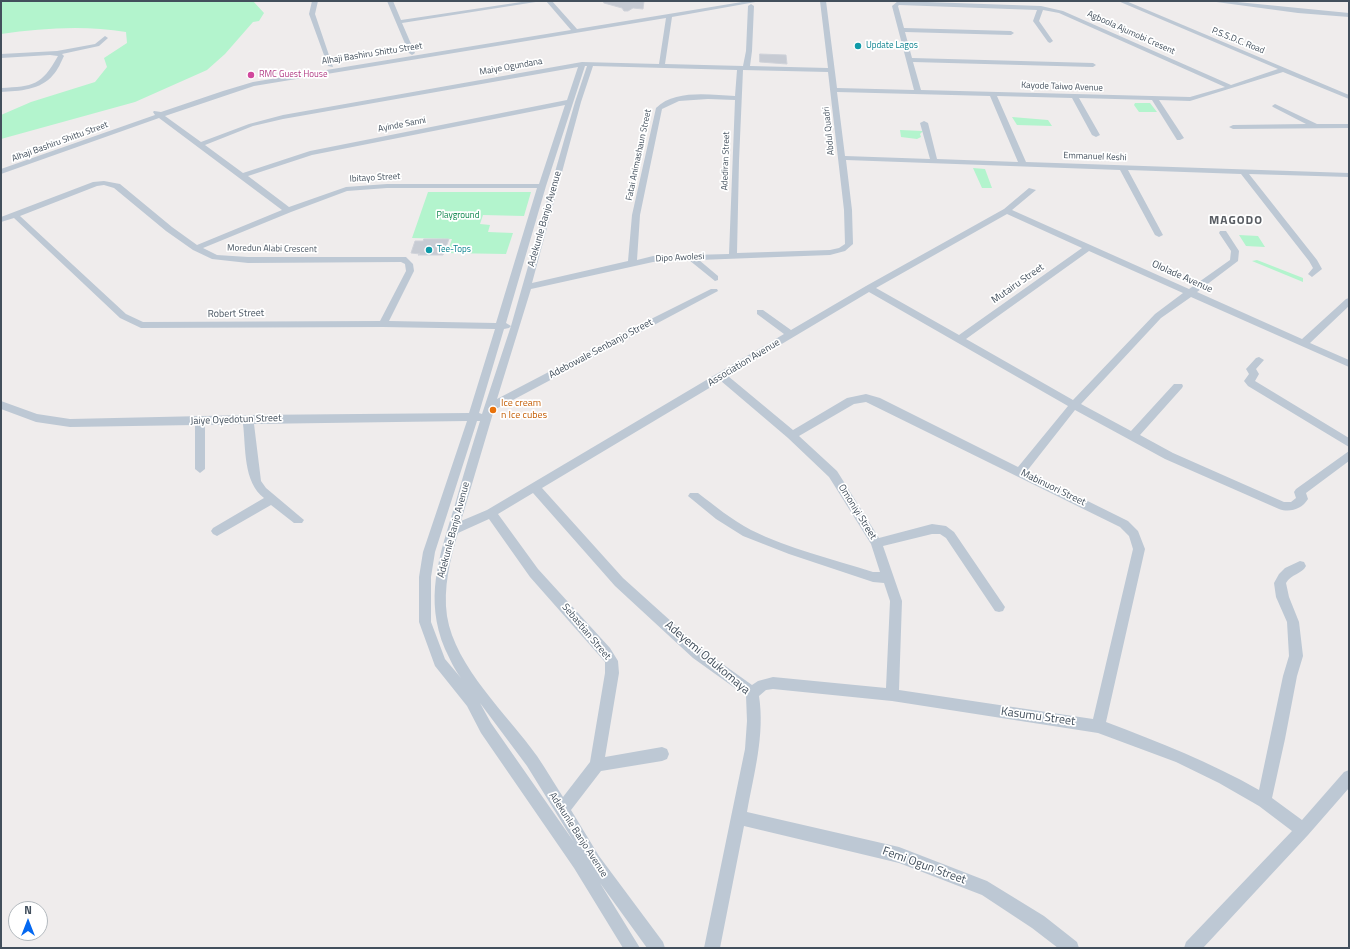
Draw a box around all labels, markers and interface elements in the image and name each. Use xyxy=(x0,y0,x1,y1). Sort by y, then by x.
street label: Agboola Ajumobi Cresent xyxy=(1085,9,1177,57)
street label: P.S.S.D.C. Road xyxy=(1210,26,1266,56)
street label: Alhaji Bashiru Shittu Street xyxy=(321,41,423,67)
marker: Update Lagos xyxy=(853,41,863,51)
place label: Update Lagos xyxy=(866,41,918,51)
street label: Maiye Ogundana xyxy=(479,56,543,78)
marker: RMC Guest House xyxy=(246,70,256,80)
place label: RMC Guest House xyxy=(259,70,327,80)
street label: Kayode Taiwo Avenue xyxy=(1021,80,1103,94)
street label: Abdul Quadri xyxy=(821,106,837,156)
street label: Fatai Animashaun Street xyxy=(624,108,654,202)
street label: Ayinde Sanni xyxy=(377,115,427,135)
street label: Alhaji Bashiru Shittu Street xyxy=(10,120,110,164)
street label: Adediran Street xyxy=(720,131,732,191)
street label: Emmanuel Keshi xyxy=(1063,150,1127,164)
street label: Adekunle Banjo Avenue xyxy=(526,170,564,268)
street label: Ibitayo Street xyxy=(349,171,401,185)
park label: Playground xyxy=(437,211,479,221)
district label: MAGODO xyxy=(1209,214,1263,228)
street label: Moredun Alabi Crescent xyxy=(227,243,317,255)
marker: Tee-Tops xyxy=(424,245,434,255)
place label: Tee-Tops xyxy=(437,245,471,255)
street label: Dipo Awolesi xyxy=(655,251,705,265)
street label: Ololade Avenue xyxy=(1150,258,1214,296)
street label: Mutairu Street xyxy=(990,262,1046,306)
street label: Robert Street xyxy=(208,308,264,320)
street label: Adebowale Senbanjo Street xyxy=(547,317,655,381)
street label: Association Avenue xyxy=(706,337,782,389)
place label: Ice cream n Ice cubes xyxy=(501,398,547,422)
marker: Ice cream n Ice cubes xyxy=(488,405,498,415)
street label: Jaiye Oyedotun Street xyxy=(190,412,282,428)
street label: Mabinuori Street xyxy=(1019,467,1087,509)
street label: Adekunle Banjo Avenue xyxy=(435,481,473,579)
street label: Omoniyi Street xyxy=(835,482,879,542)
street label: Sebastian Street xyxy=(559,602,613,662)
street label: Adeyemi Odukomaya xyxy=(662,618,752,698)
street label: Kasumu Street xyxy=(1000,705,1076,729)
street label: Adekunle Banjo Avenue xyxy=(546,790,610,880)
street label: Femi Ogun Street xyxy=(880,844,968,888)
north arrow xyxy=(8,901,48,941)
text: N xyxy=(24,902,32,918)

